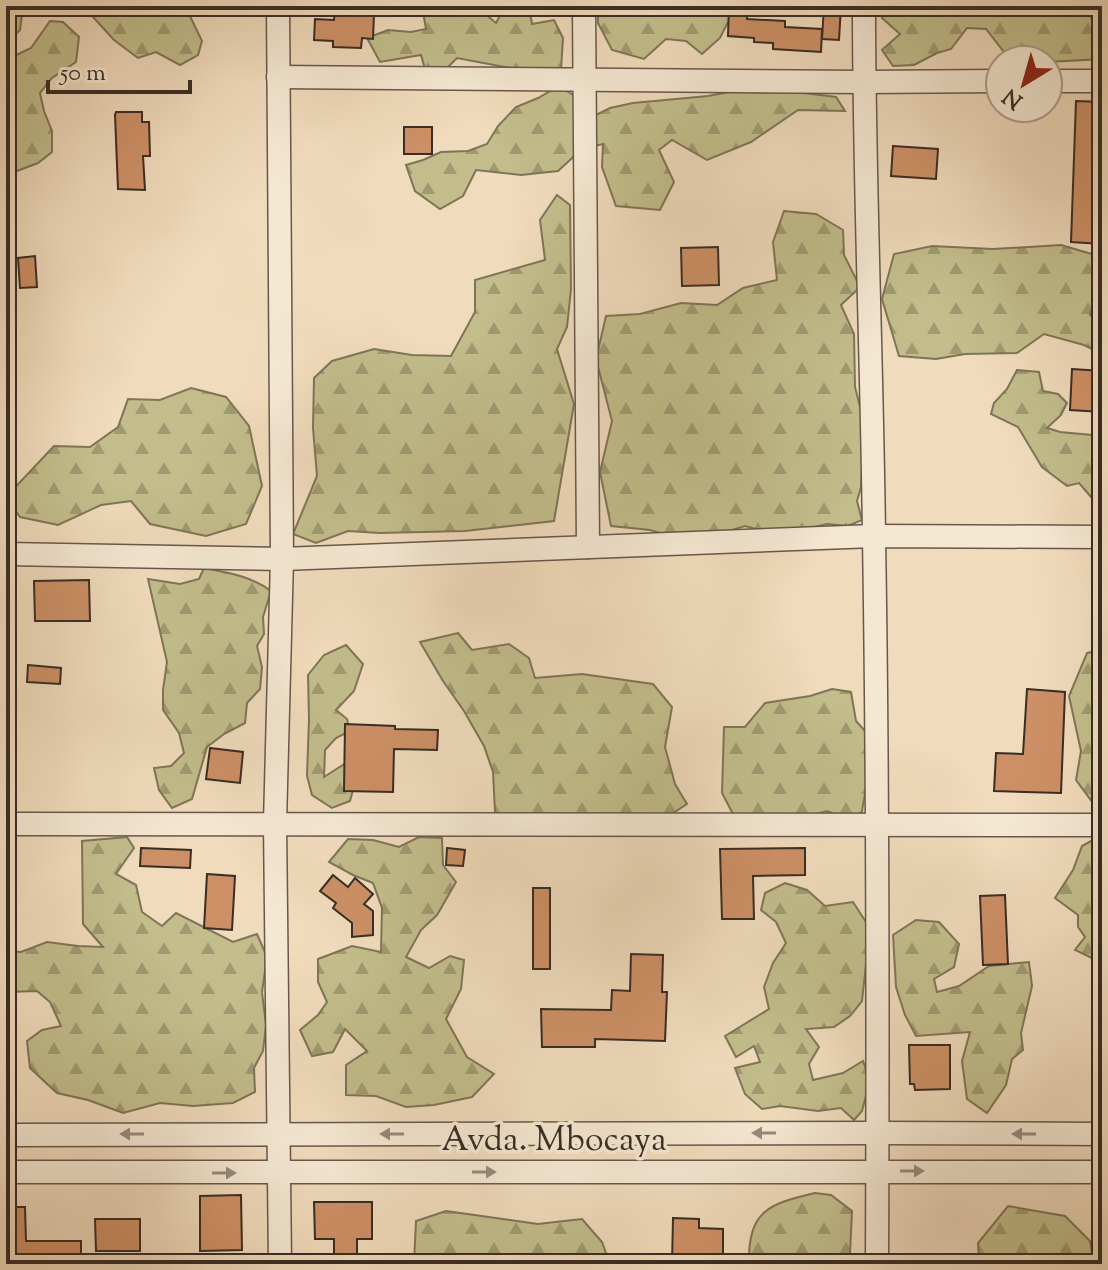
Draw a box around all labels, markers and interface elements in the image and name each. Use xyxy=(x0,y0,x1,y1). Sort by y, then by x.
scale bar xyxy=(48,44,190,94)
north arrow xyxy=(984,44,1064,124)
text: 50 m xyxy=(58,57,106,91)
text: N xyxy=(997,79,1030,116)
street label: Avda. Mbocaya xyxy=(441,1117,667,1166)
one-way arrow xyxy=(751,1127,776,1139)
one-way arrow xyxy=(119,1128,144,1140)
one-way arrow xyxy=(379,1128,404,1140)
one-way arrow xyxy=(1011,1128,1036,1140)
one-way arrow xyxy=(900,1165,925,1177)
one-way arrow xyxy=(472,1166,497,1178)
one-way arrow xyxy=(212,1167,237,1179)

